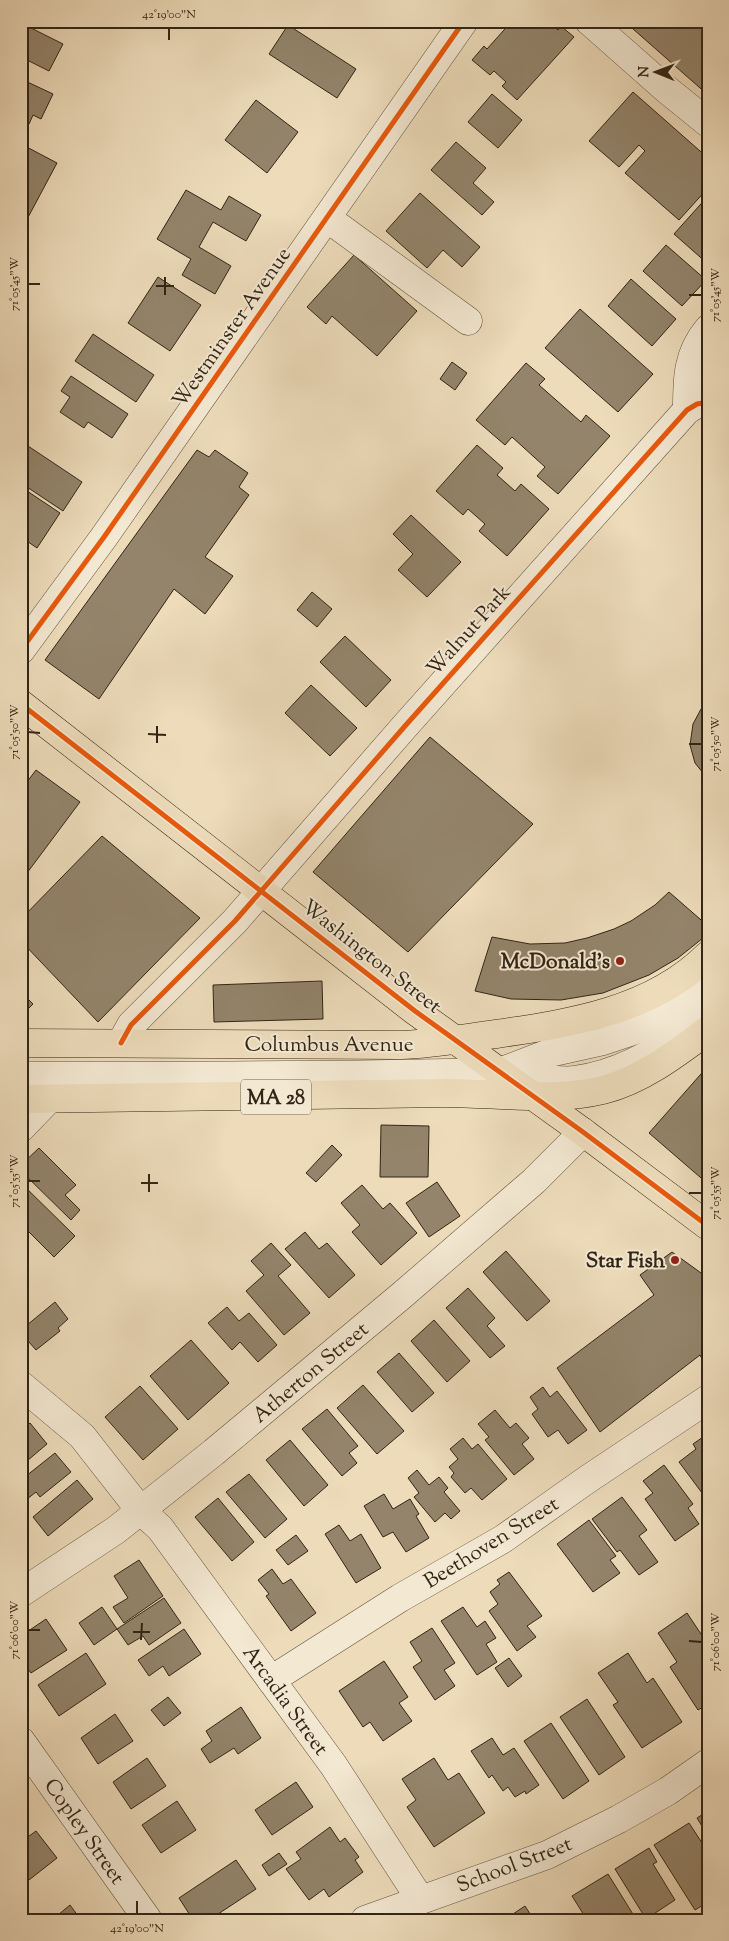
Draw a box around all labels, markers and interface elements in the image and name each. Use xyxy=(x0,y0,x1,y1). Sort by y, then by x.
text: 42°19'00"N xyxy=(142,6,196,24)
north arrow xyxy=(632,48,682,98)
text: N xyxy=(635,66,655,78)
street label: Westminster Avenue xyxy=(166,242,299,415)
text: 71°05'45"W xyxy=(6,256,24,311)
text: 71°05'45"W xyxy=(707,267,725,322)
street label: Walnut Park xyxy=(420,579,519,684)
text: 71°05'50"W xyxy=(6,704,24,760)
text: 71°05'50"W xyxy=(707,716,725,772)
street label: Washington Street xyxy=(294,893,447,1022)
place label: McDonald's xyxy=(501,948,610,978)
marker: McDonald's xyxy=(614,955,626,967)
street label: Columbus Avenue xyxy=(244,1031,414,1061)
road number: MA 28 xyxy=(241,1080,311,1114)
text: 71°05'55"W xyxy=(6,1154,24,1208)
text: 71°05'55"W xyxy=(707,1166,725,1220)
place label: Star Fish xyxy=(586,1247,666,1277)
marker: Star Fish xyxy=(669,1254,681,1266)
street label: Atherton Street xyxy=(247,1316,376,1431)
street label: Beethoven Street xyxy=(419,1490,565,1597)
text: 71°06'00"W xyxy=(6,1600,24,1659)
text: 71°06'00"W xyxy=(707,1612,725,1671)
street label: Arcadia Street xyxy=(234,1640,335,1762)
street label: Copley Street xyxy=(36,1773,131,1891)
street label: School Street xyxy=(453,1830,577,1902)
text: 42°19'00"N xyxy=(110,1920,164,1938)

